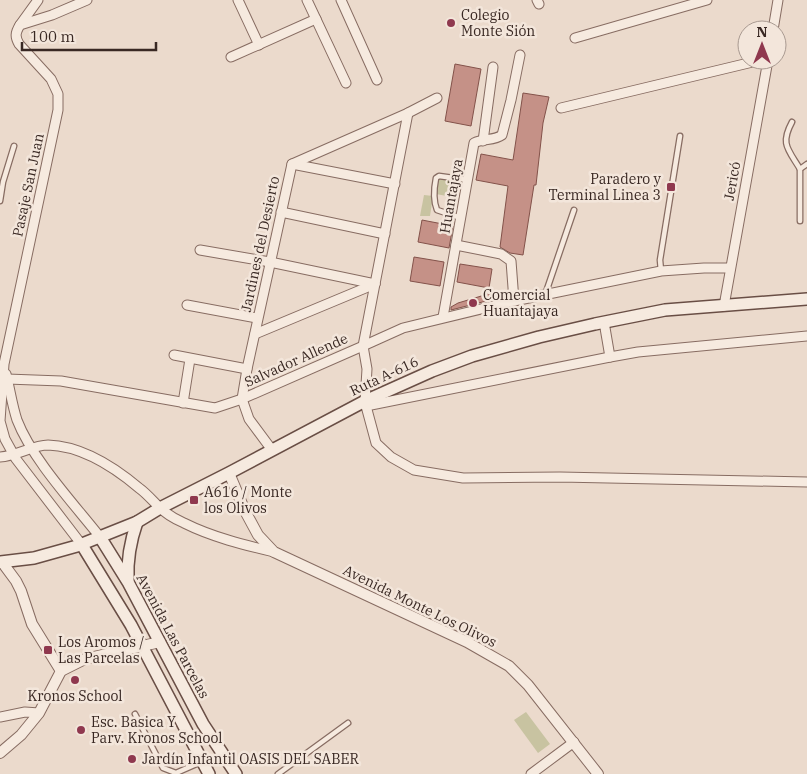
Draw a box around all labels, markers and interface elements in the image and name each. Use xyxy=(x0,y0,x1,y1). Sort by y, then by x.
place label: Colegio Monte Sión xyxy=(461,6,535,40)
marker: Colegio Monte Sión xyxy=(445,17,457,29)
scale bar xyxy=(22,20,156,52)
north arrow xyxy=(737,20,787,70)
text: N xyxy=(756,23,768,41)
text: 100 m xyxy=(30,27,75,46)
street label: Pasaje San Juan xyxy=(8,132,48,238)
street label: Huantajaya xyxy=(436,157,466,235)
street label: Jericó xyxy=(720,160,744,202)
place label: Paradero y Terminal Linea 3 xyxy=(548,170,662,204)
street label: Jardines del Desierto xyxy=(237,174,283,314)
marker: Paradero y Terminal Linea 3 xyxy=(665,181,677,193)
place label: Comercial Huantajaya xyxy=(483,286,559,320)
marker: Comercial Huantajaya xyxy=(467,297,479,309)
street label: Salvador Allende xyxy=(242,329,350,391)
street label: Ruta A-616 xyxy=(347,352,421,400)
place label: A616 / Monte los Olivos xyxy=(204,483,292,517)
marker: A616 / Monte los Olivos xyxy=(188,494,200,506)
street label: Avenida Monte Los Olivos xyxy=(340,561,500,651)
street label: Avenida Las Parcelas xyxy=(133,571,214,702)
place label: Los Aromos / Las Parcelas xyxy=(58,633,144,667)
marker: Los Aromos / Las Parcelas xyxy=(42,644,54,656)
marker: Kronos School xyxy=(69,674,81,686)
place label: Kronos School xyxy=(27,687,123,705)
place label: Esc. Basica Y Parv. Kronos School xyxy=(91,713,223,747)
marker: Esc. Basica Y Parv. Kronos School xyxy=(75,724,87,736)
place label: Jardín Infantil OASIS DEL SABER xyxy=(142,750,360,768)
marker: Jardín Infantil OASIS DEL SABER xyxy=(126,753,138,765)

